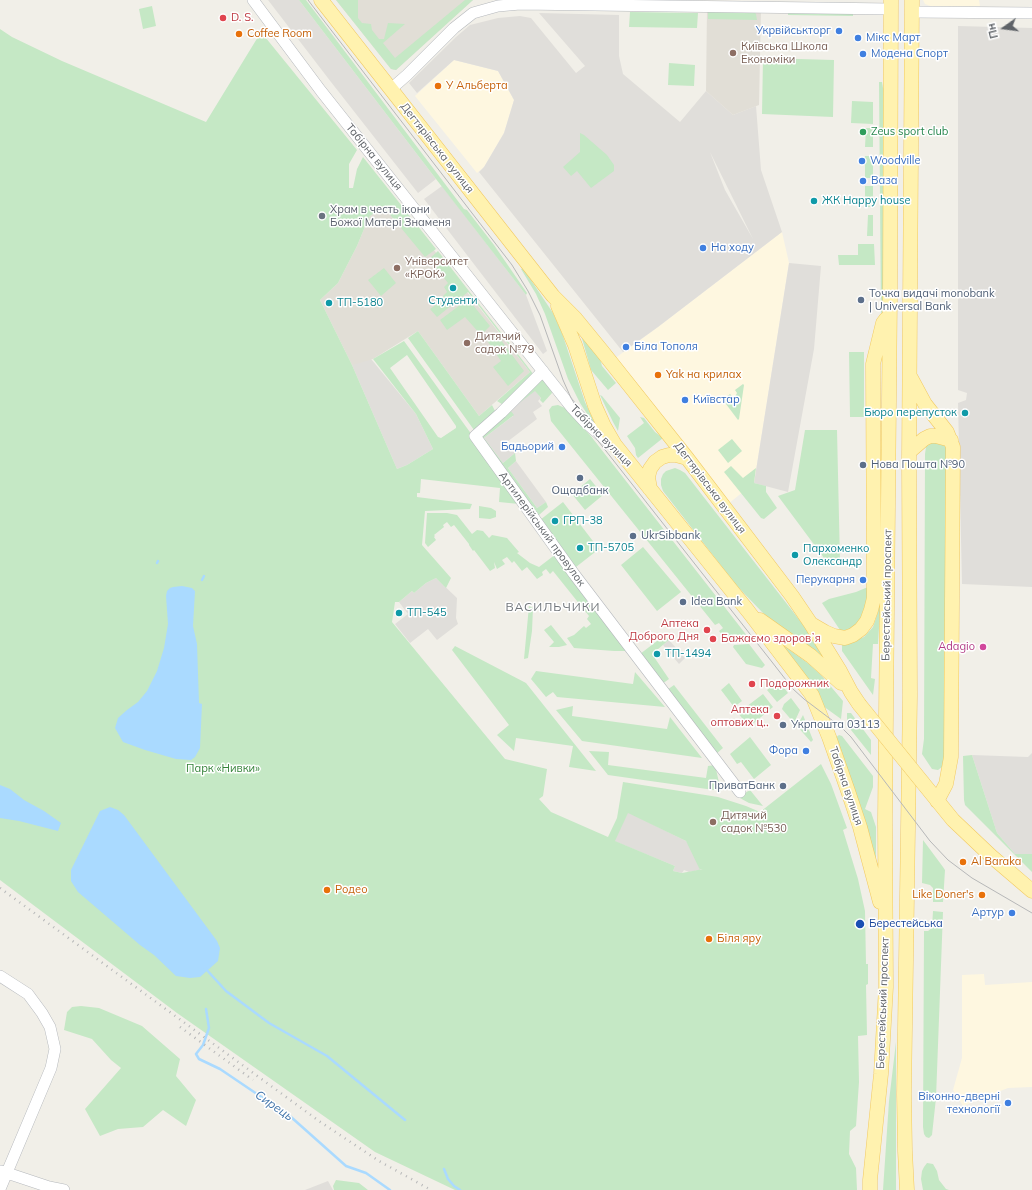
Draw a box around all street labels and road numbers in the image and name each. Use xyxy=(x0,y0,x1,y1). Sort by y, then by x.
street label: Дегтярівська вулиця xyxy=(398,100,476,196)
street label: Табірна вулиця xyxy=(343,121,405,193)
street label: Табірна вулиця xyxy=(567,402,635,470)
street label: Дегтярівська вулиця xyxy=(671,440,749,536)
street label: Артилерійський провулок xyxy=(496,469,588,589)
street label: Берестейський проспект xyxy=(879,529,895,661)
street label: Табірна вулиця xyxy=(826,745,866,827)
street label: Берестейський проспект xyxy=(874,937,892,1069)

